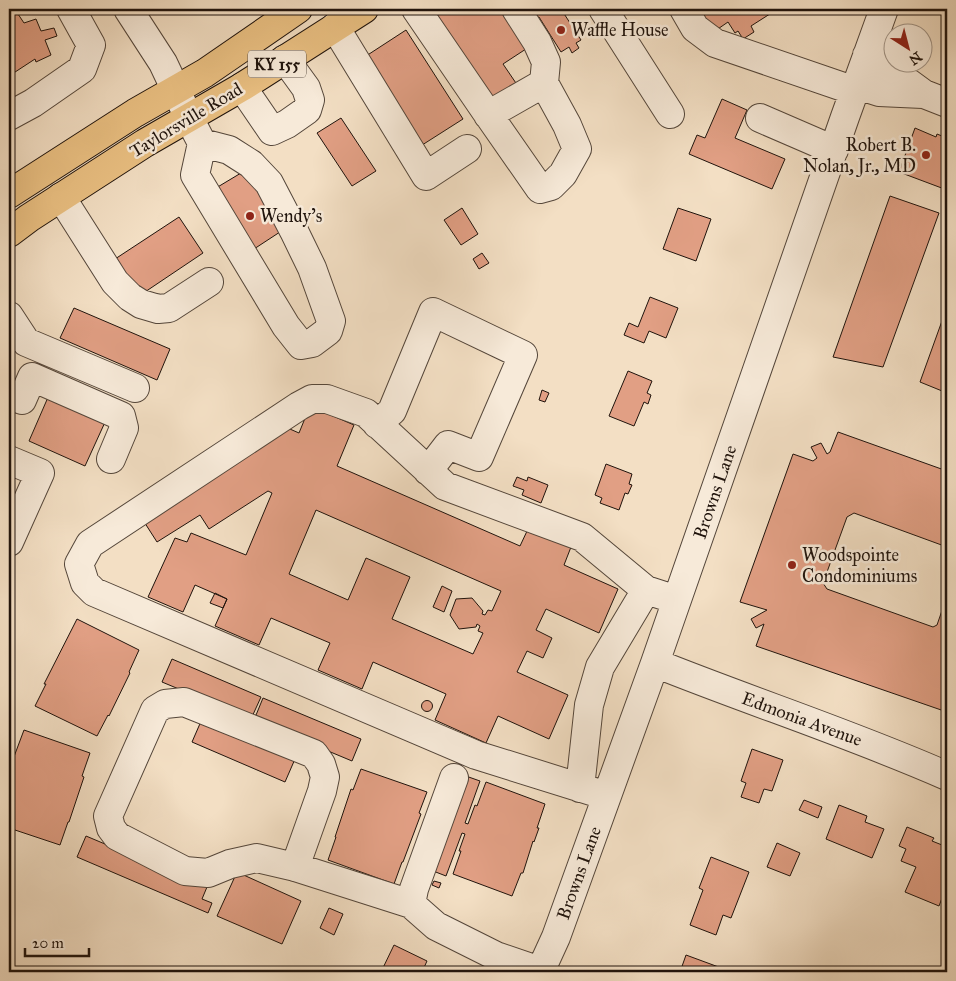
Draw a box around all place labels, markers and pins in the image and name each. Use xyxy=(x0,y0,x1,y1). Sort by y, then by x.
place label: Waffle House xyxy=(571,19,669,41)
marker: Waffle House xyxy=(555,24,567,36)
place label: Robert B. Nolan, Jr., MD xyxy=(803,134,916,178)
marker: Robert B. Nolan, Jr., MD xyxy=(920,149,932,161)
place label: Wendy's xyxy=(260,205,322,227)
marker: Wendy's xyxy=(244,210,256,222)
place label: Woodspointe Condominiums xyxy=(802,544,917,587)
marker: Woodspointe Condominiums xyxy=(786,559,798,571)

